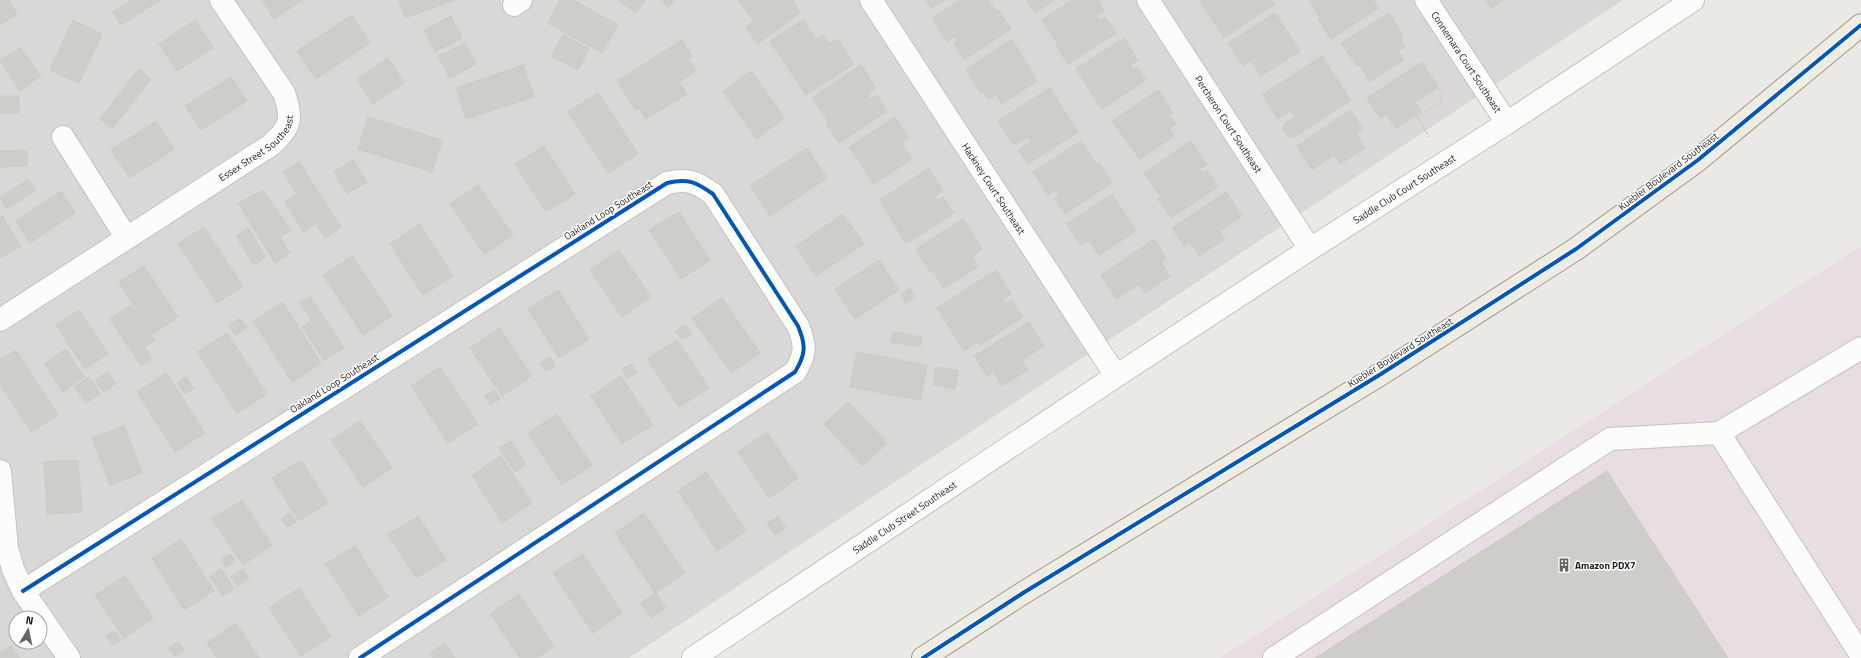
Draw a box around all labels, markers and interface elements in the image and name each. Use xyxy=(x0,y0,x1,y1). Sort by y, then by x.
street label: Connemara Court Southeast xyxy=(1427,8,1505,116)
street label: Percheron Court Southeast xyxy=(1191,73,1266,176)
street label: Essex Street Southeast xyxy=(216,114,297,185)
street label: Kuebler Boulevard Southeast xyxy=(1615,128,1722,214)
street label: Hackney Court Southeast xyxy=(958,140,1029,238)
street label: Saddle Club Court Southeast xyxy=(1350,150,1459,228)
street label: Oakland Loop Southeast xyxy=(561,177,656,244)
street label: Kuebler Boulevard Southeast xyxy=(1345,314,1456,391)
street label: Oakland Loop Southeast xyxy=(287,350,382,417)
street label: Saddle Club Street Southeast xyxy=(850,477,960,558)
building icon: Amazon PDX7 xyxy=(1556,557,1572,573)
place label: Amazon PDX7 xyxy=(1575,558,1636,573)
north arrow xyxy=(8,610,48,650)
text: N xyxy=(25,612,35,629)

